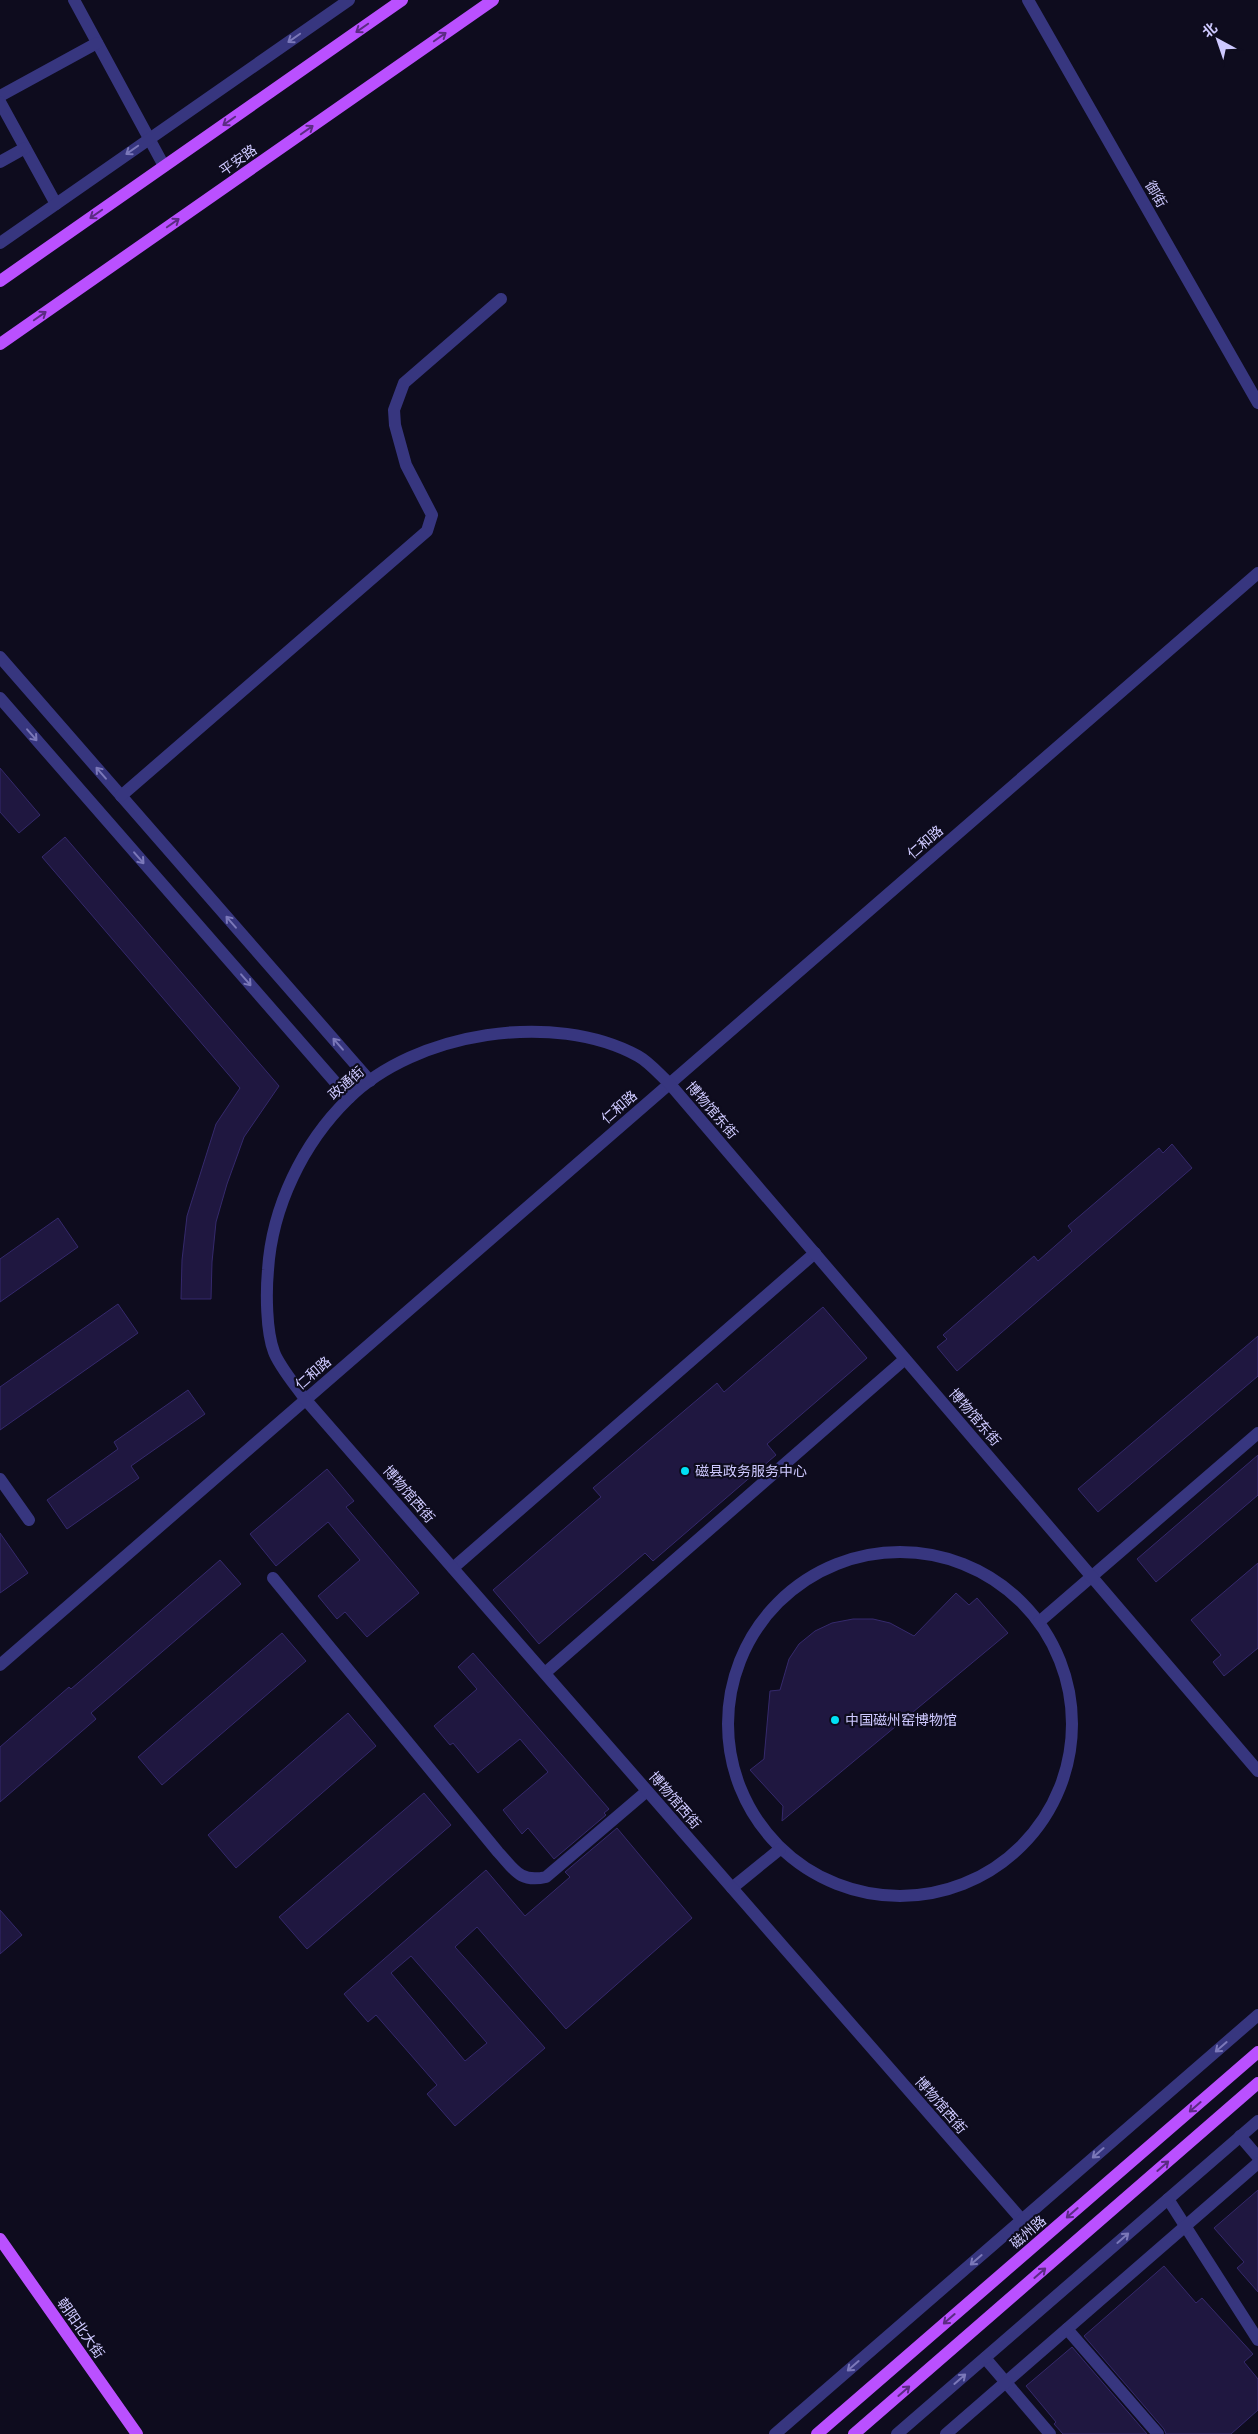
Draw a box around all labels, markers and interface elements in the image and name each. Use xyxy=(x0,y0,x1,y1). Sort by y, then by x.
north arrow xyxy=(1193,15,1243,65)
text: 北 xyxy=(1197,17,1221,42)
one-way arrow xyxy=(356,23,370,33)
one-way arrow xyxy=(433,32,447,42)
one-way arrow xyxy=(287,33,301,43)
one-way arrow xyxy=(222,116,236,126)
one-way arrow xyxy=(299,125,313,135)
street label: 平安路 xyxy=(214,139,261,180)
one-way arrow xyxy=(125,145,139,155)
street label: 御街 xyxy=(1140,176,1173,211)
one-way arrow xyxy=(89,209,103,219)
one-way arrow xyxy=(166,218,180,228)
one-way arrow xyxy=(33,311,47,321)
one-way arrow xyxy=(26,728,37,741)
one-way arrow xyxy=(96,767,107,780)
street label: 仁和路 xyxy=(902,820,947,863)
one-way arrow xyxy=(133,851,145,864)
one-way arrow xyxy=(226,915,237,928)
one-way arrow xyxy=(240,973,251,986)
one-way arrow xyxy=(332,1038,344,1051)
street label: 政通街 xyxy=(323,1061,368,1104)
street label: 博物馆东街 xyxy=(681,1076,743,1143)
street label: 仁和路 xyxy=(596,1085,641,1128)
street label: 仁和路 xyxy=(290,1351,335,1394)
street label: 博物馆东街 xyxy=(944,1383,1006,1450)
street label: 博物馆西街 xyxy=(378,1460,440,1527)
place label: 磁县政务服务中心 xyxy=(695,1460,807,1481)
marker: 磁县政务服务中心 xyxy=(679,1465,691,1477)
place label: 中国磁州窑博物馆 xyxy=(845,1709,957,1730)
marker: 中国磁州窑博物馆 xyxy=(829,1714,841,1726)
street label: 博物馆西街 xyxy=(644,1766,706,1833)
one-way arrow xyxy=(1215,2041,1228,2053)
street label: 博物馆西街 xyxy=(910,2071,972,2138)
one-way arrow xyxy=(1188,2101,1201,2112)
one-way arrow xyxy=(1092,2148,1105,2159)
one-way arrow xyxy=(1156,2160,1169,2172)
one-way arrow xyxy=(1066,2207,1079,2218)
street label: 磁州路 xyxy=(1005,2210,1050,2253)
one-way arrow xyxy=(1116,2233,1129,2244)
one-way arrow xyxy=(969,2254,982,2266)
one-way arrow xyxy=(1033,2267,1046,2278)
street label: 朝阳北大街 xyxy=(53,2293,110,2362)
one-way arrow xyxy=(943,2314,956,2325)
one-way arrow xyxy=(846,2360,859,2372)
one-way arrow xyxy=(954,2373,967,2385)
one-way arrow xyxy=(897,2385,910,2396)

